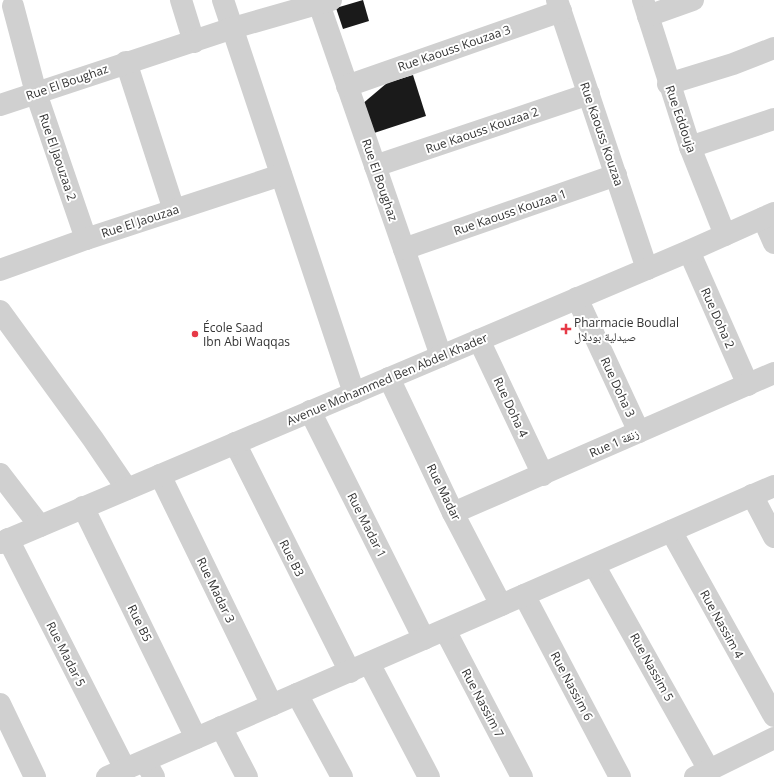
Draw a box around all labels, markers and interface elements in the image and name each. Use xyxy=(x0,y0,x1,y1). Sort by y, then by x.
street label: Rue Kaouss Kouzaa 3 xyxy=(395,21,513,75)
street label: Rue El Boughaz xyxy=(24,60,111,104)
street label: Rue Kaouss Kouzaa xyxy=(576,80,628,188)
street label: Rue Eddouja xyxy=(662,83,700,155)
street label: Rue Kaouss Kouzaa 2 xyxy=(423,103,541,157)
street label: Rue El Jaouzaa 2 xyxy=(35,111,81,203)
street label: Rue El Boughaz xyxy=(358,137,402,224)
street label: Rue Kaouss Kouzaa 1 xyxy=(451,185,569,239)
street label: Rue El Jaouzaa xyxy=(99,200,181,242)
street label: Rue Doha 2 xyxy=(697,285,739,351)
place label: Pharmacie Boudlal صيدلية بودلال xyxy=(574,314,679,345)
place label: École Saad Ibn Abi Waqqas xyxy=(203,319,290,350)
marker: Pharmacie Boudlal صيدلية بودلال xyxy=(561,324,571,334)
marker: École Saad Ibn Abi Waqqas xyxy=(190,329,200,339)
street label: Avenue Mohammed Ben Abdel Khader xyxy=(284,329,490,429)
street label: Rue Doha 3 xyxy=(597,354,639,420)
street label: Rue Doha 4 xyxy=(490,374,532,440)
street label: Rue 1 زنقة xyxy=(587,424,642,461)
street label: Rue Madar xyxy=(423,461,465,523)
street label: Rue Madar 1 xyxy=(343,490,391,560)
street label: Rue B3 xyxy=(276,537,309,579)
street label: Rue Madar 3 xyxy=(193,554,239,626)
street label: Rue Nassim 4 xyxy=(696,587,748,661)
street label: Rue B5 xyxy=(124,602,156,644)
street label: Rue Madar 5 xyxy=(42,619,90,690)
street label: Rue Nassim 5 xyxy=(626,630,678,704)
street label: Rue Nassim 6 xyxy=(547,649,597,724)
street label: Rue Nassim 7 xyxy=(458,666,508,741)

